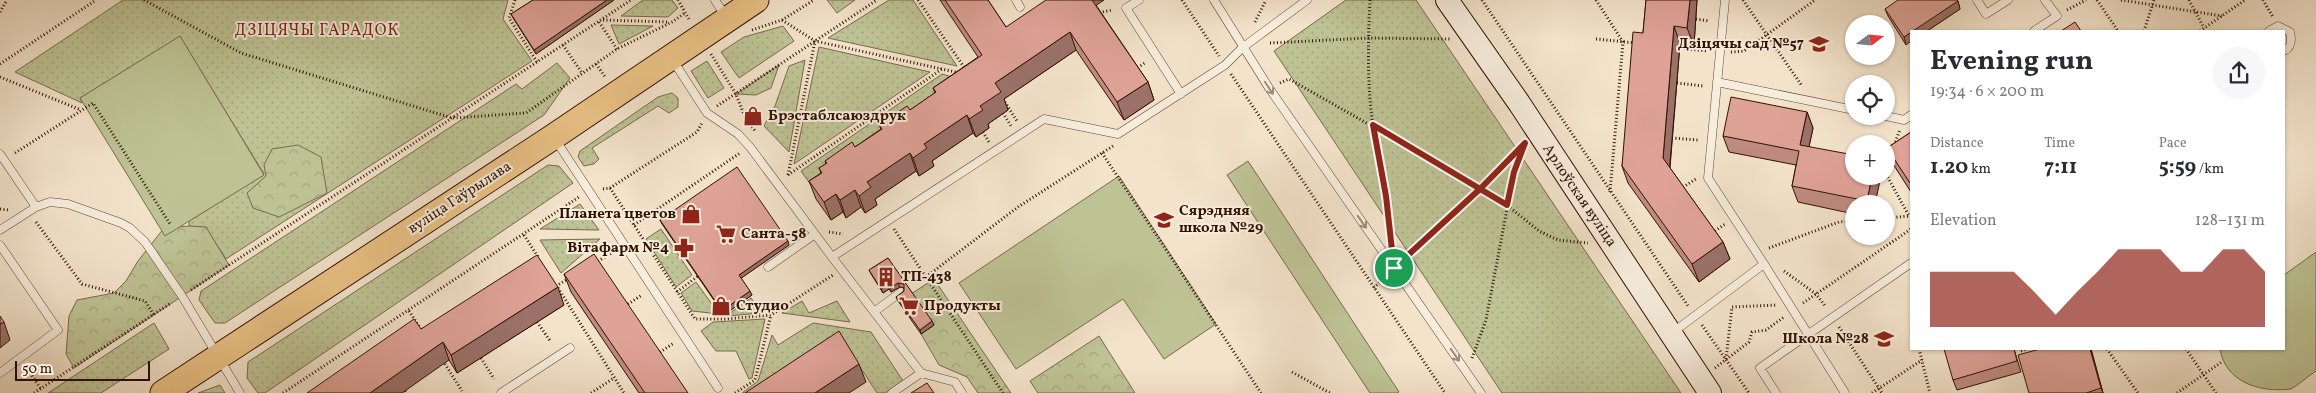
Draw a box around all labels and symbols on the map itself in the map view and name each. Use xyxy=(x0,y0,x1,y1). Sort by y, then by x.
north arrow xyxy=(1845,15,1895,65)
district label: ДЗІЦЯЧЫ ГАРАДОК xyxy=(235,20,399,42)
school or university icon: Дзіцячы сад №57 xyxy=(1808,33,1830,55)
place label: Дзіцячы сад №57 xyxy=(1678,34,1804,55)
one-way arrow xyxy=(1264,81,1274,95)
shop icon: Брэстаблсаюздрук xyxy=(742,105,764,127)
place label: Брэстаблсаюздрук xyxy=(768,106,906,127)
street label: Арлоўская вуліца xyxy=(1537,140,1621,252)
street label: вуліца Гаўрылава xyxy=(404,157,516,239)
place label: Сярэдняя школа №29 xyxy=(1179,201,1263,239)
shop icon: Планета цветов xyxy=(680,203,702,225)
place label: Планета цветов xyxy=(559,204,676,225)
school or university icon: Сярэдняя школа №29 xyxy=(1153,209,1175,231)
one-way arrow xyxy=(1357,214,1367,228)
supermarket icon: Санта-58 xyxy=(715,223,737,245)
place label: Санта-58 xyxy=(741,224,806,245)
pharmacy icon: Вітафарм №4 xyxy=(673,237,695,259)
place label: Вітафарм №4 xyxy=(567,238,669,259)
pin xyxy=(1373,247,1415,289)
building icon: ТП-438 xyxy=(875,266,897,288)
place label: ТП-438 xyxy=(901,267,952,288)
shop icon: Студио xyxy=(710,295,732,317)
supermarket icon: Продукты xyxy=(898,295,920,317)
place label: Студио xyxy=(736,296,789,317)
place label: Продукты xyxy=(924,296,1001,317)
school or university icon: Школа №28 xyxy=(1873,328,1895,350)
place label: Школа №28 xyxy=(1782,329,1869,350)
one-way arrow xyxy=(1450,348,1460,362)
scale bar xyxy=(15,358,150,381)

